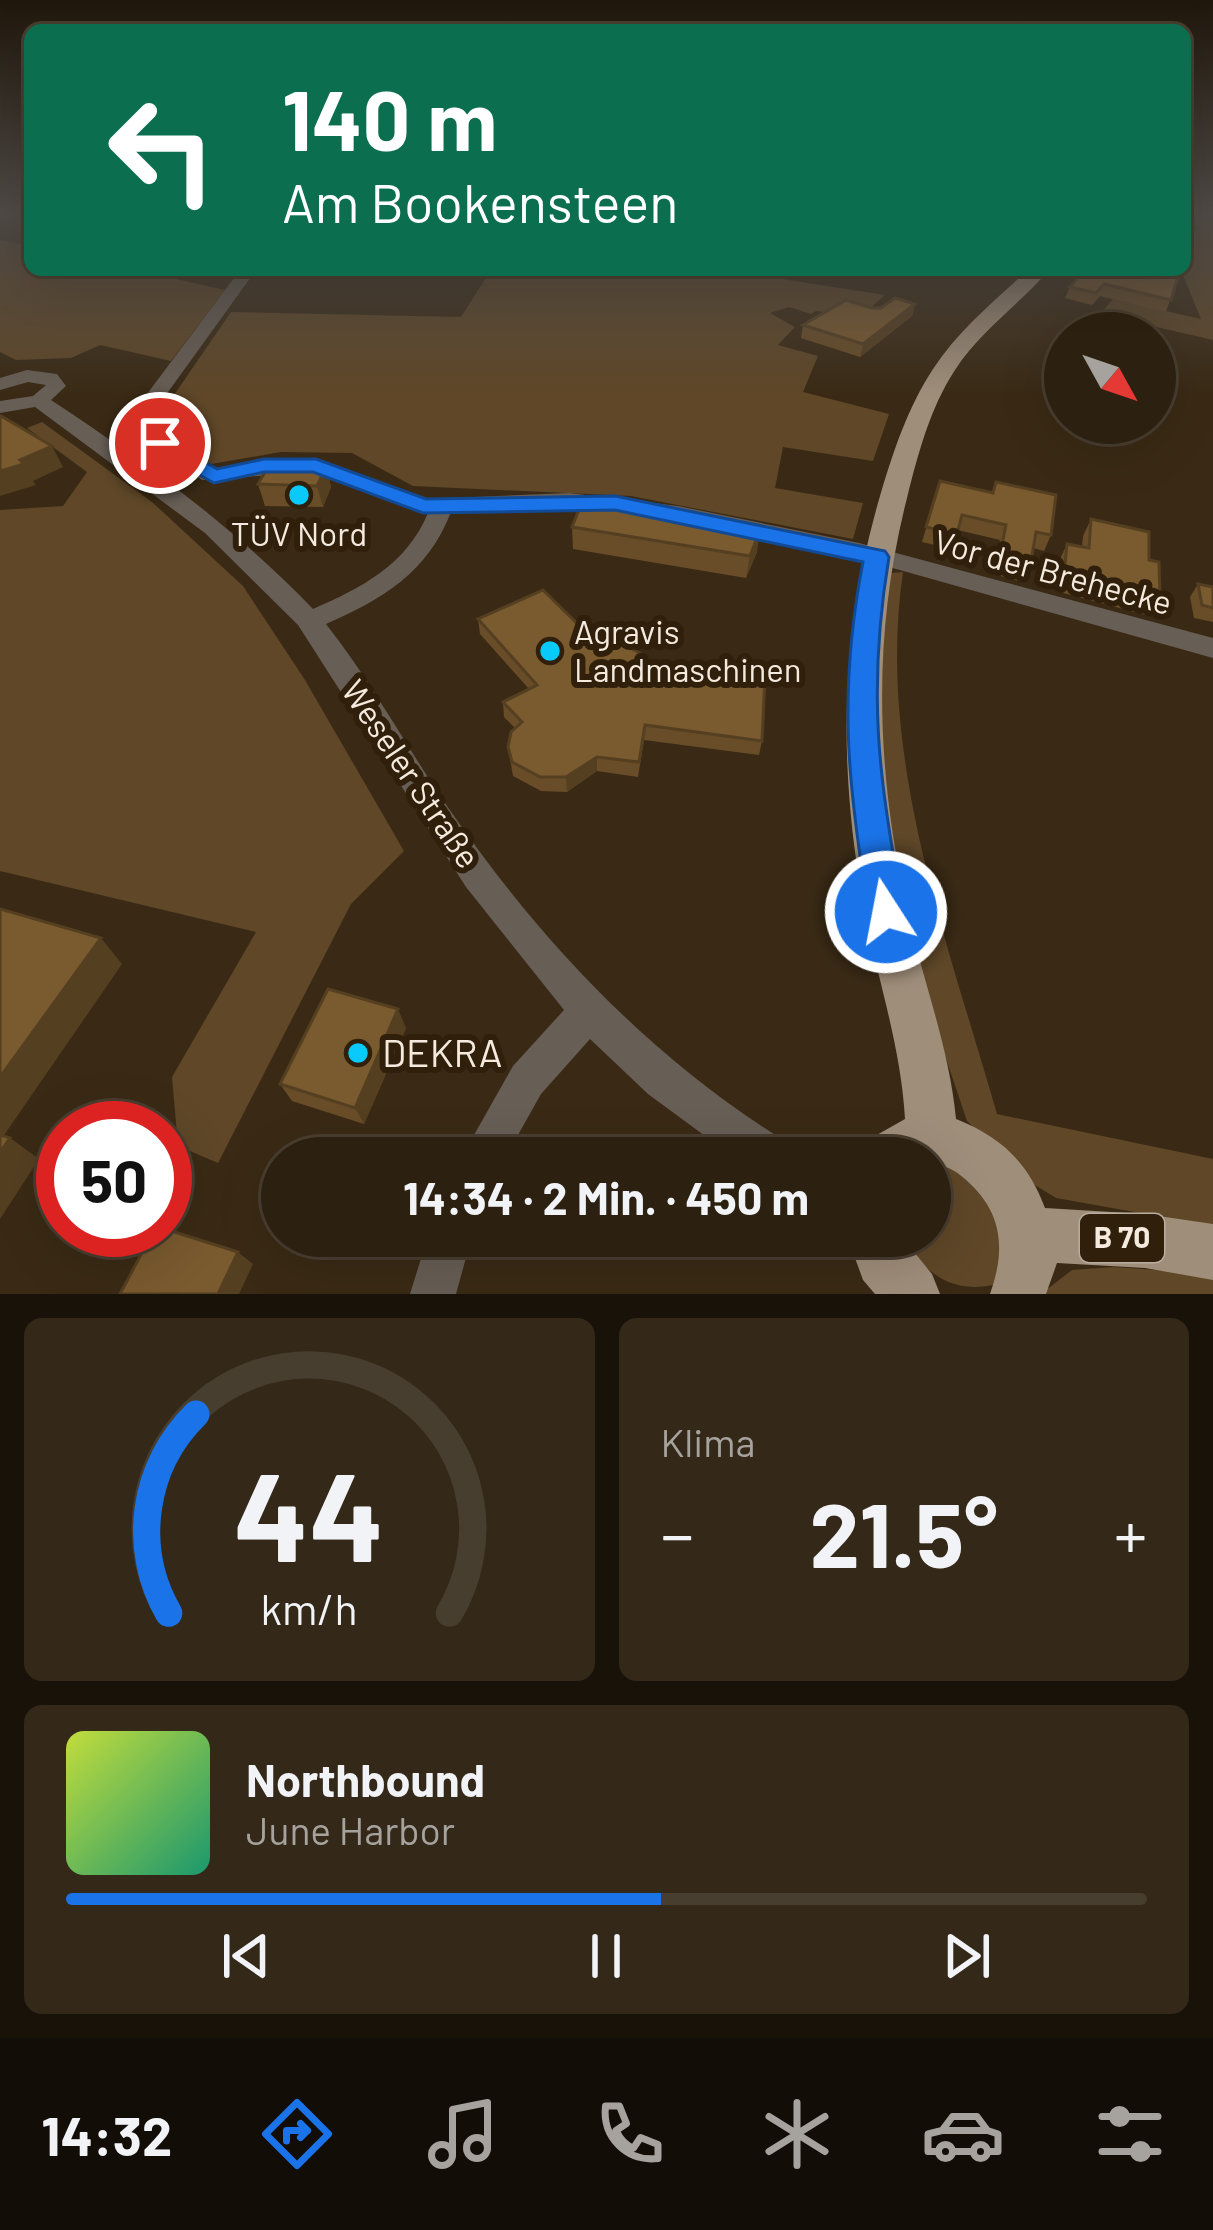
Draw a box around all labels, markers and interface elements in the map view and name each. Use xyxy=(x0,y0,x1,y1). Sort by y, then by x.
text: 140 m xyxy=(282,67,497,168)
icon: left xyxy=(84,72,240,228)
text: Am Bookensteen xyxy=(282,169,678,234)
north arrow xyxy=(1044,312,1176,444)
map controls xyxy=(1044,312,1176,444)
pin xyxy=(109,392,211,494)
icon: arrive xyxy=(127,410,193,476)
marker: TÜV Nord xyxy=(286,482,312,508)
place label: TÜV Nord xyxy=(231,513,367,553)
street label: Vor der Brehecke xyxy=(930,520,1177,622)
place label: Agravis Landmaschinen xyxy=(574,611,802,689)
marker: Agravis Landmaschinen xyxy=(537,638,563,664)
street label: Weseler Straße xyxy=(334,672,489,875)
position arrow xyxy=(823,849,949,975)
place label: DEKRA xyxy=(382,1028,503,1075)
marker: DEKRA xyxy=(345,1040,371,1066)
speed limit sign: 50 xyxy=(36,1101,192,1257)
text: 14:34 · 2 Min. · 450 m xyxy=(403,1170,809,1224)
road number: B 70 xyxy=(1080,1214,1164,1262)
text: Klima xyxy=(661,1418,755,1465)
text: 44 xyxy=(234,1437,385,1587)
text: 21.5° xyxy=(810,1478,998,1586)
text: − xyxy=(661,1493,694,1572)
text: + xyxy=(1114,1493,1147,1572)
text: km/h xyxy=(261,1581,358,1633)
text: Northbound xyxy=(246,1752,485,1806)
text: June Harbor xyxy=(246,1806,455,1853)
icon: previous xyxy=(213,1923,279,1989)
icon: pause xyxy=(573,1923,639,1989)
icon: next xyxy=(934,1923,1000,1989)
icon: directions xyxy=(255,2092,339,2176)
icon: music xyxy=(421,2092,505,2176)
icon: phone xyxy=(588,2092,672,2176)
icon: climate xyxy=(755,2092,839,2176)
icon: car xyxy=(921,2092,1005,2176)
icon: filters xyxy=(1088,2092,1172,2176)
text: 14:32 xyxy=(41,2102,172,2167)

